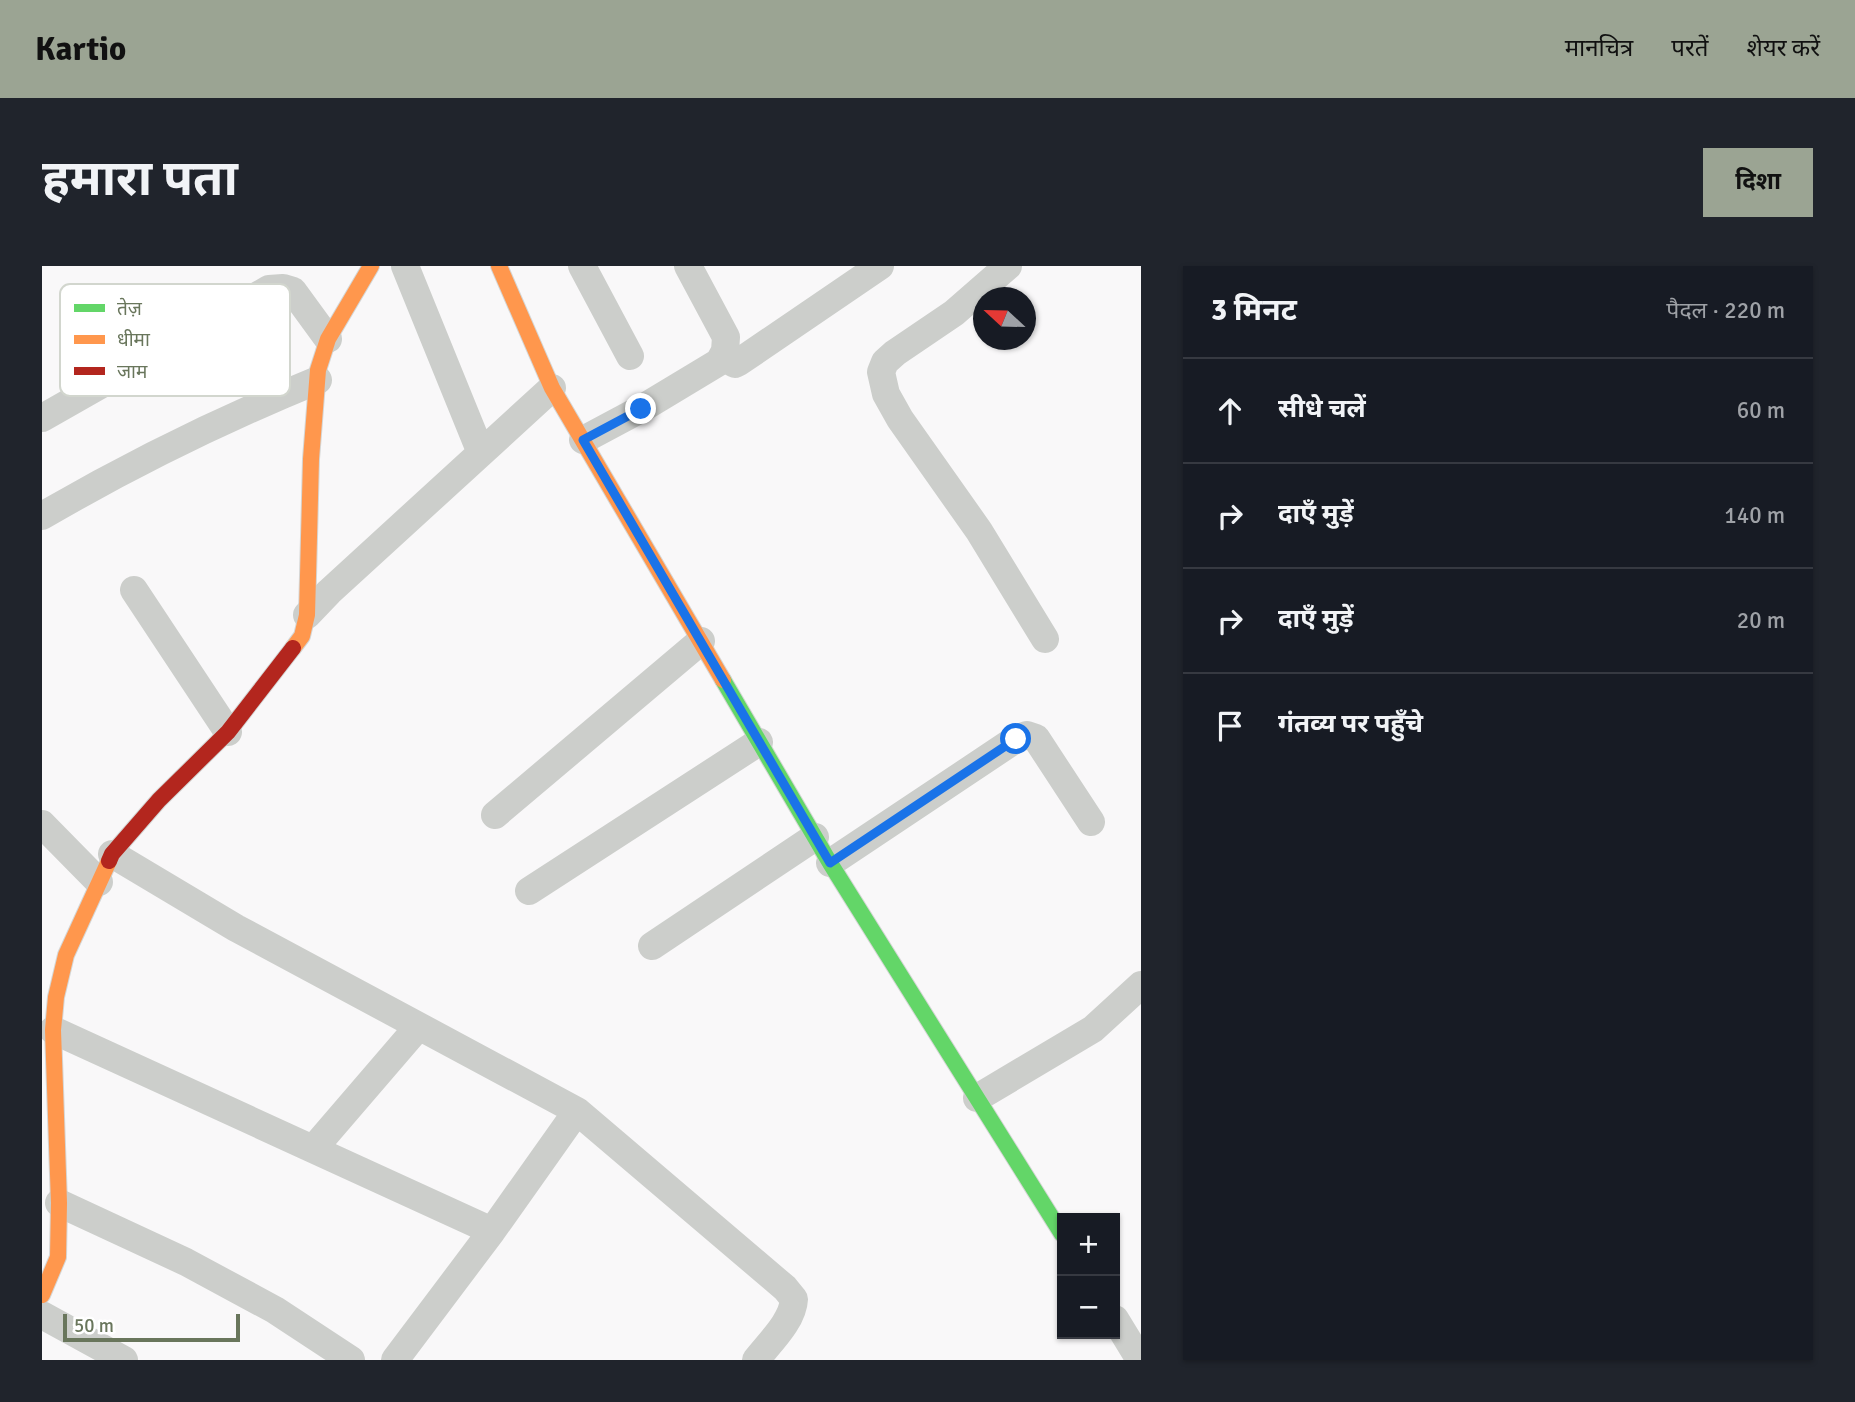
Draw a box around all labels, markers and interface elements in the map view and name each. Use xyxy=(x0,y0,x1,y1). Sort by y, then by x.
text: Kartio xyxy=(35,29,126,70)
text: मानचित्र xyxy=(1565,33,1633,63)
text: परतें xyxy=(1671,33,1708,63)
text: शेयर करें xyxy=(1746,33,1820,63)
button: दिशा xyxy=(1703,148,1813,217)
text: हमारा पता xyxy=(42,149,238,209)
legend xyxy=(60,284,290,396)
north arrow xyxy=(973,287,1036,350)
text: 3 मिनट xyxy=(1211,292,1297,329)
text: पैदल · 220 m xyxy=(1666,296,1785,325)
text: तेज़ xyxy=(117,297,143,321)
text: धीमा xyxy=(117,328,151,352)
text: जाम xyxy=(117,360,148,384)
icon: ahead xyxy=(1211,392,1249,430)
route end xyxy=(625,393,656,424)
text: सीधे चलें xyxy=(1278,393,1366,425)
text: 60 m xyxy=(1737,396,1785,425)
icon: right xyxy=(1211,497,1249,535)
text: दाएँ मुड़ें xyxy=(1278,498,1354,530)
text: 140 m xyxy=(1724,501,1785,530)
icon: right xyxy=(1211,602,1249,640)
text: दाएँ मुड़ें xyxy=(1278,603,1354,635)
text: 20 m xyxy=(1737,606,1785,635)
icon: arrive xyxy=(1211,707,1249,745)
text: गंतव्य पर पहुँचे xyxy=(1278,708,1423,740)
route start xyxy=(1000,723,1031,754)
map controls xyxy=(1057,1213,1120,1339)
button: + xyxy=(1057,1213,1120,1276)
button: − xyxy=(1057,1276,1120,1339)
scale bar xyxy=(63,1311,240,1343)
text: 50 m xyxy=(74,1314,114,1338)

